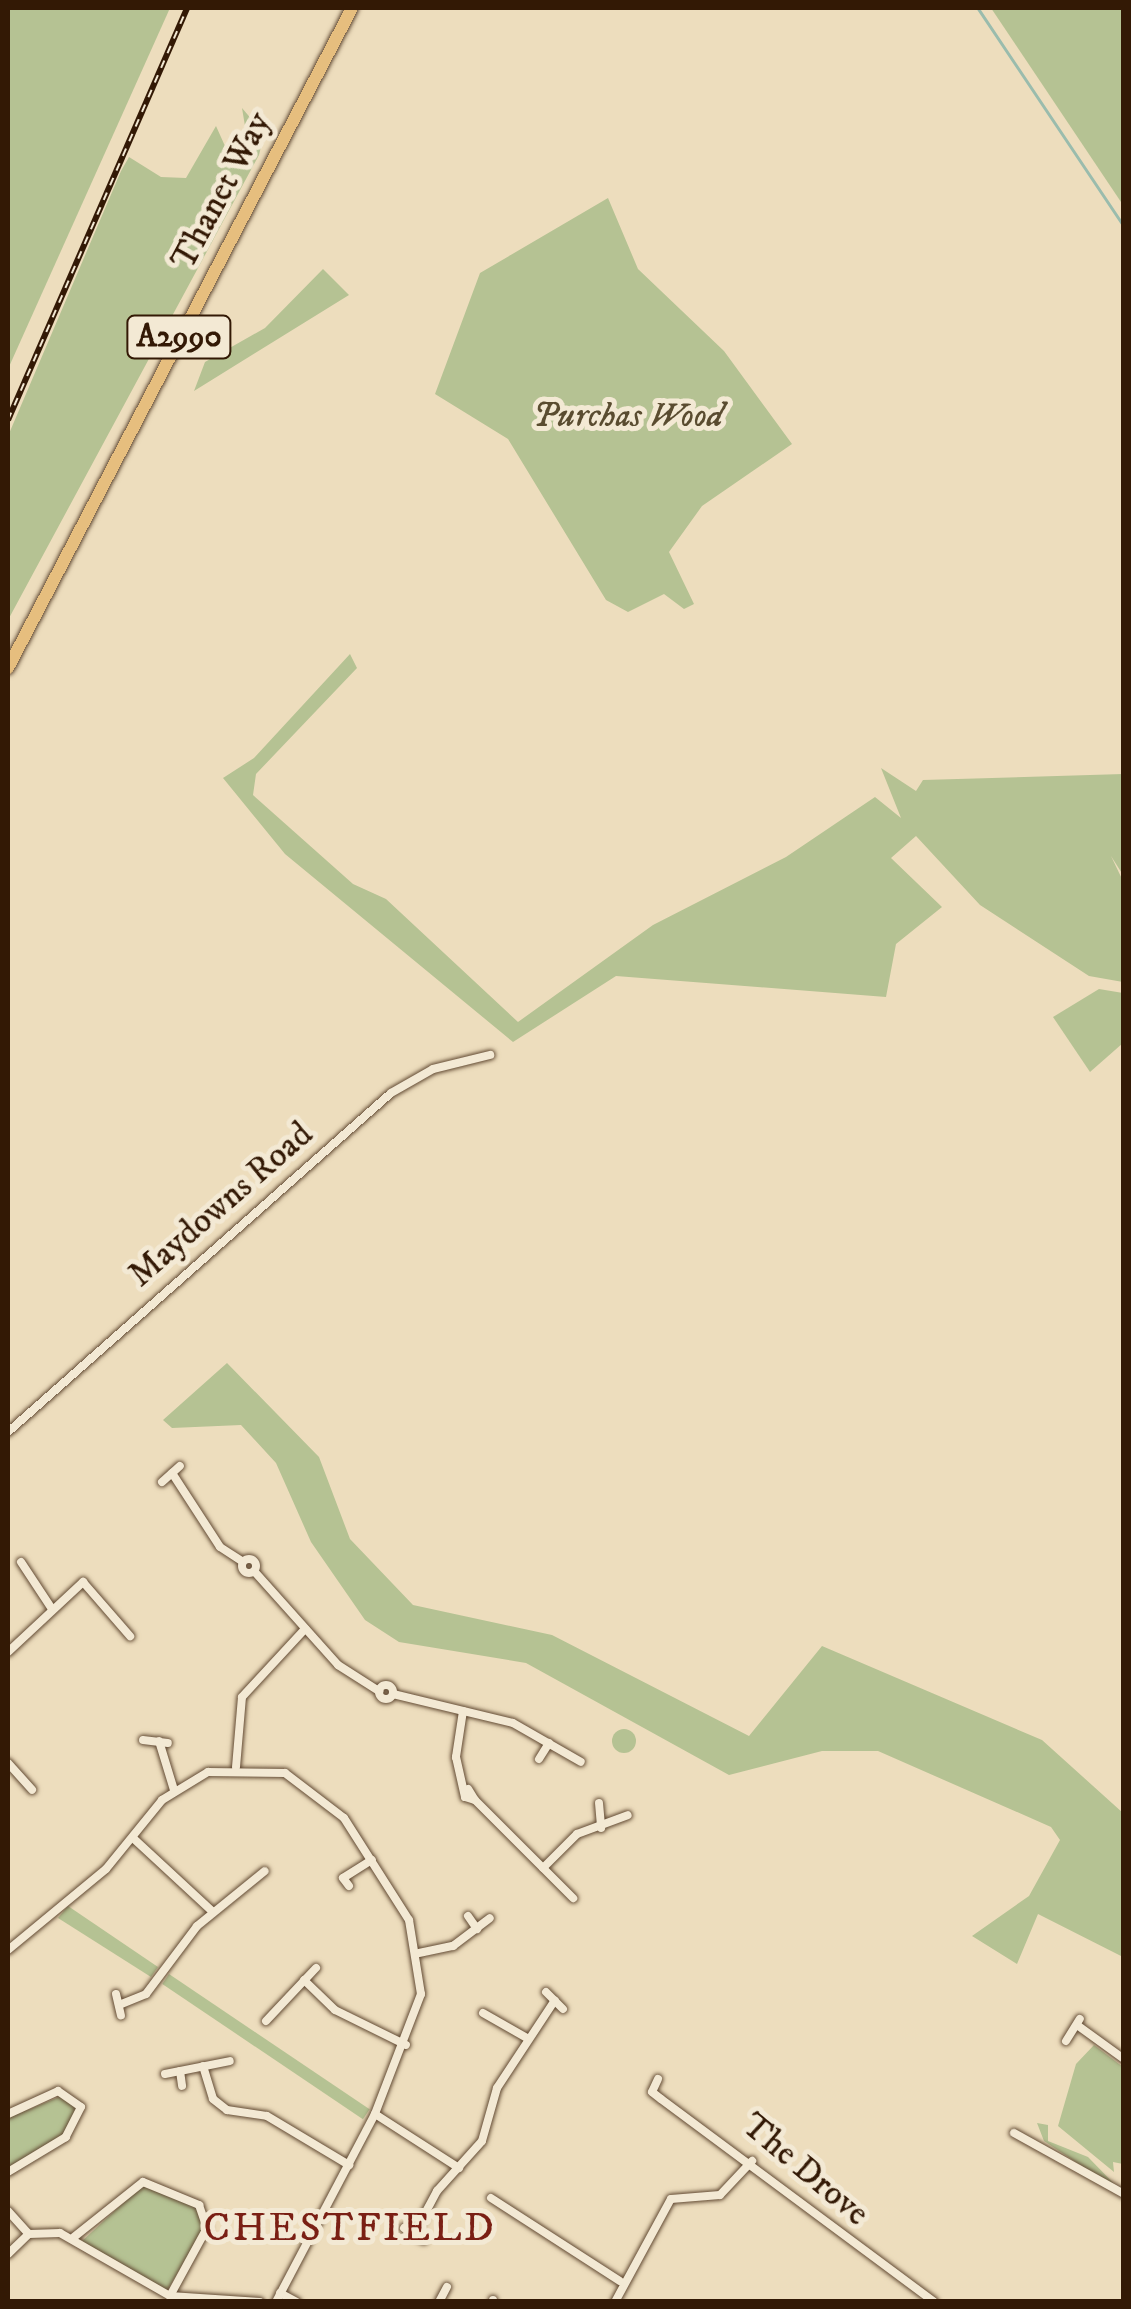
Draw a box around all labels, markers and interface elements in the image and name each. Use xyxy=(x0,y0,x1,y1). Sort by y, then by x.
street label: Thanet Way xyxy=(163,105,281,277)
road number: A2990 xyxy=(124,310,234,364)
park label: Purchas Wood xyxy=(533,395,723,437)
street label: Maydowns Road xyxy=(120,1114,322,1296)
street label: The Drove xyxy=(733,2105,877,2235)
district label: CHESTFIELD xyxy=(204,2205,496,2253)

